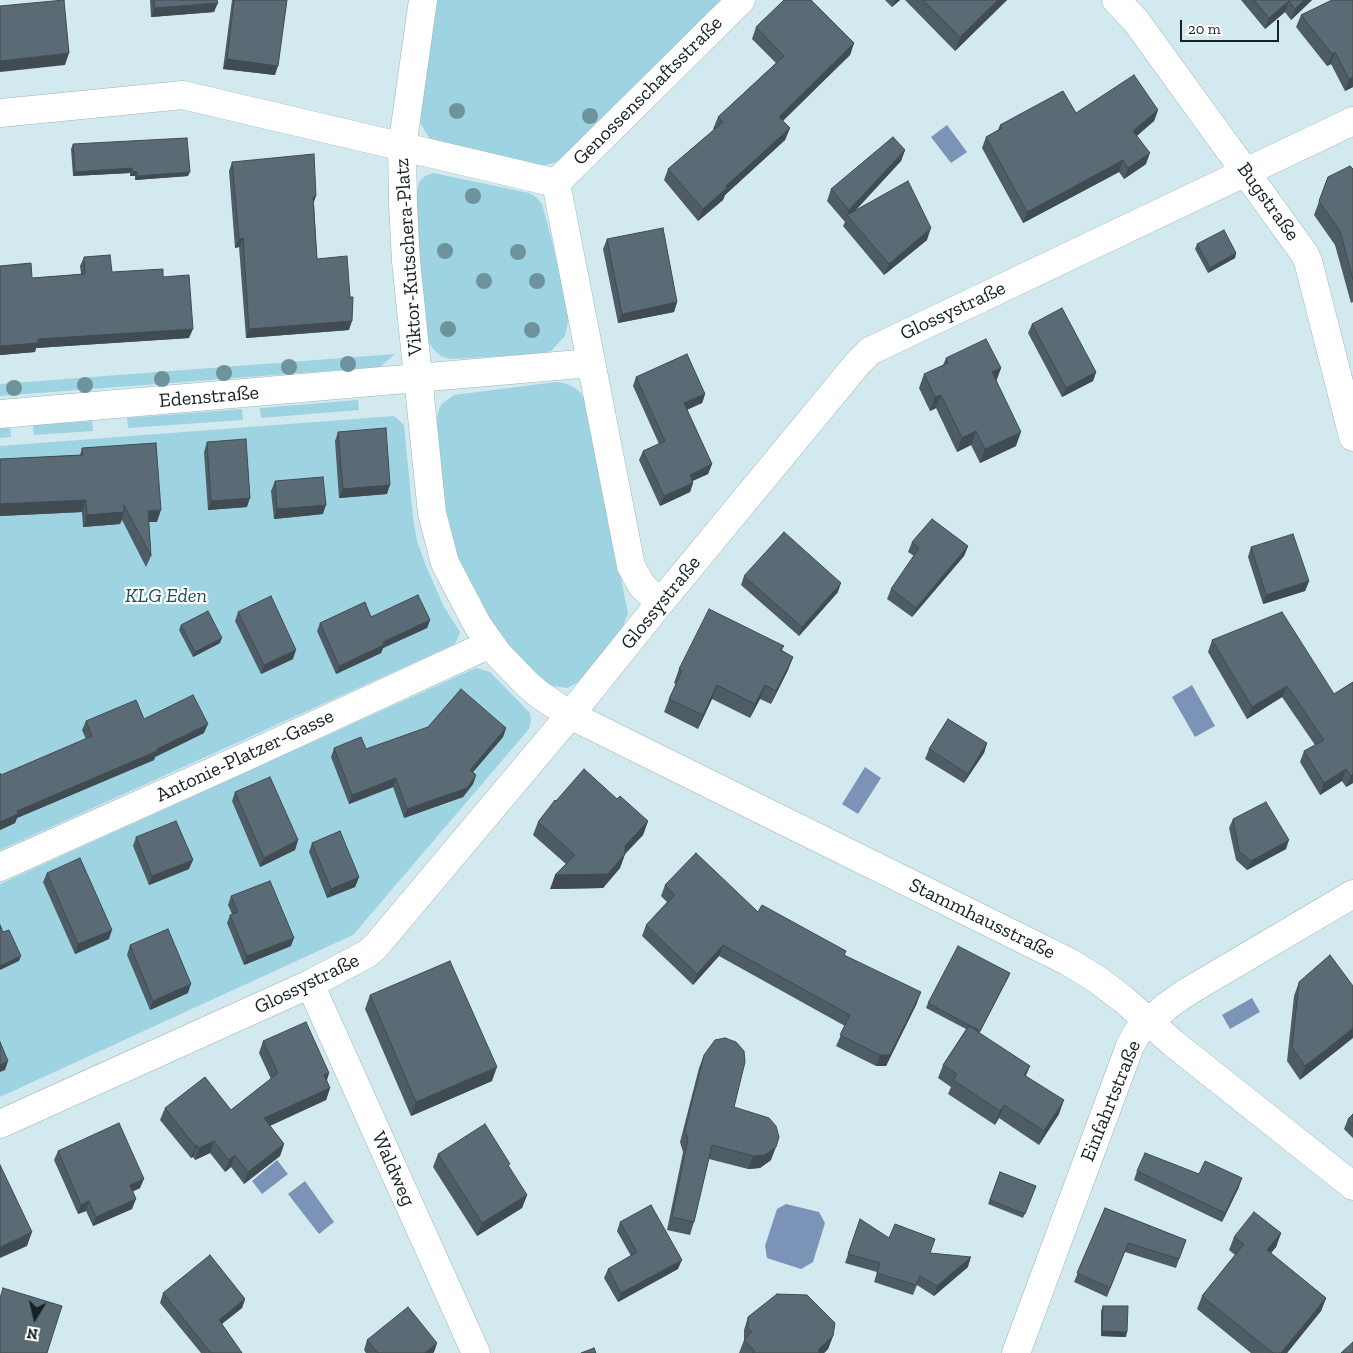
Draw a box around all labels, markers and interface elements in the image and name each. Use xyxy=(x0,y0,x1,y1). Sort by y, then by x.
scale bar xyxy=(1183,10,1282,42)
street label: Genossenschaftsstraße xyxy=(568,11,728,171)
text: 20 m xyxy=(1188,20,1221,38)
street label: Viktor-Kutschera-Platz xyxy=(390,157,428,357)
street label: Bugstraße xyxy=(1232,158,1304,246)
street label: Glossystraße xyxy=(896,276,1010,346)
street label: Edenstraße xyxy=(158,381,260,413)
street label: Glossystraße xyxy=(616,551,706,655)
park label: KLG Eden xyxy=(125,584,207,608)
street label: Antonie-Platzer-Gasse xyxy=(152,704,338,808)
street label: Stammhausstraße xyxy=(905,873,1059,965)
street label: Glossystraße xyxy=(251,948,363,1020)
street label: Einfahrtstraße xyxy=(1076,1037,1146,1165)
street label: Waldweg xyxy=(366,1128,420,1210)
north arrow xyxy=(10,1293,60,1343)
text: N xyxy=(26,1324,39,1343)

